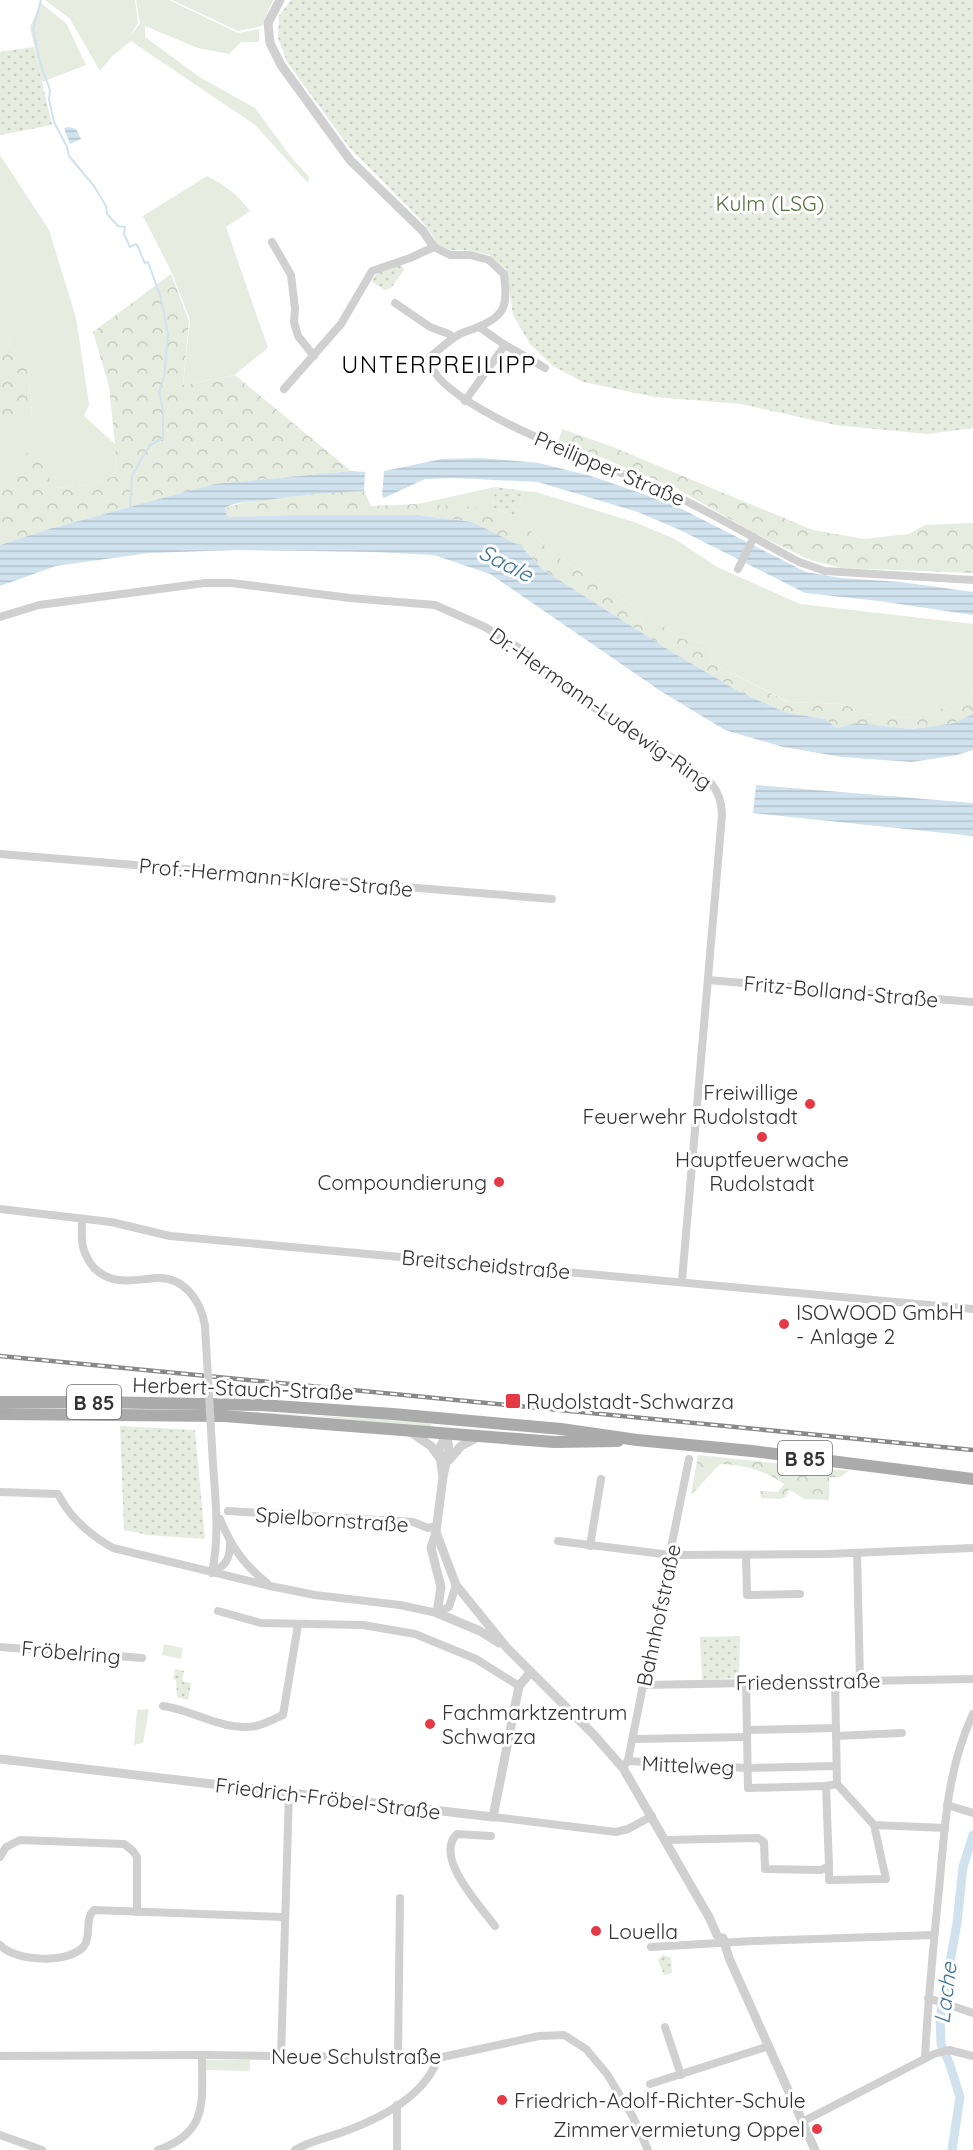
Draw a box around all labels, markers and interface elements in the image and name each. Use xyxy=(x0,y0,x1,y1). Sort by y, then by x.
park label: Kulm (LSG) xyxy=(716,190,824,216)
district label: UNTERPREILIPP xyxy=(341,349,537,379)
street label: Preilipper Straße xyxy=(531,425,689,511)
water label: Saale xyxy=(474,538,539,589)
street label: Dr.-Hermann-Ludewig-Ring xyxy=(485,621,717,795)
street label: Prof.-Hermann-Klare-Straße xyxy=(138,852,414,902)
street label: Fritz-Bolland-Straße xyxy=(742,970,940,1012)
place label: Freiwillige Feuerwehr Rudolstadt xyxy=(583,1079,798,1129)
marker: Freiwillige Feuerwehr Rudolstadt xyxy=(803,1097,817,1111)
marker: Hauptfeuerwache Rudolstadt xyxy=(755,1130,769,1144)
place label: Hauptfeuerwache Rudolstadt xyxy=(675,1146,849,1196)
place label: Compoundierung xyxy=(318,1169,487,1195)
marker: Compoundierung xyxy=(492,1175,506,1189)
street label: Breitscheidstraße xyxy=(401,1244,571,1284)
place label: ISOWOOD GmbH - Anlage 2 xyxy=(796,1299,964,1349)
marker: ISOWOOD GmbH - Anlage 2 xyxy=(777,1317,791,1331)
street label: Herbert-Stauch-Straße xyxy=(132,1371,354,1405)
road number: B 85 xyxy=(67,1385,121,1419)
place label: Rudolstadt-Schwarza xyxy=(526,1388,734,1414)
marker: Rudolstadt-Schwarza xyxy=(504,1392,522,1410)
road number: B 85 xyxy=(778,1441,832,1475)
street label: Spielbornstraße xyxy=(255,1501,409,1537)
street label: Bahnhofstraße xyxy=(630,1541,686,1689)
street label: Fröbelring xyxy=(20,1635,122,1669)
street label: Friedensstraße xyxy=(735,1667,881,1695)
place label: Fachmarktzentrum Schwarza xyxy=(442,1699,627,1749)
marker: Fachmarktzentrum Schwarza xyxy=(423,1717,437,1731)
street label: Mittelweg xyxy=(641,1750,735,1780)
street label: Friedrich-Fröbel-Straße xyxy=(214,1771,442,1825)
place label: Louella xyxy=(608,1918,678,1944)
marker: Louella xyxy=(589,1924,603,1938)
water label: Lache xyxy=(927,1959,963,2025)
street label: Neue Schulstraße xyxy=(271,2043,441,2069)
place label: Friedrich-Adolf-Richter-Schule xyxy=(514,2087,806,2113)
marker: Friedrich-Adolf-Richter-Schule xyxy=(495,2093,509,2107)
place label: Zimmervermietung Oppel xyxy=(553,2116,805,2142)
marker: Zimmervermietung Oppel xyxy=(810,2122,824,2136)

